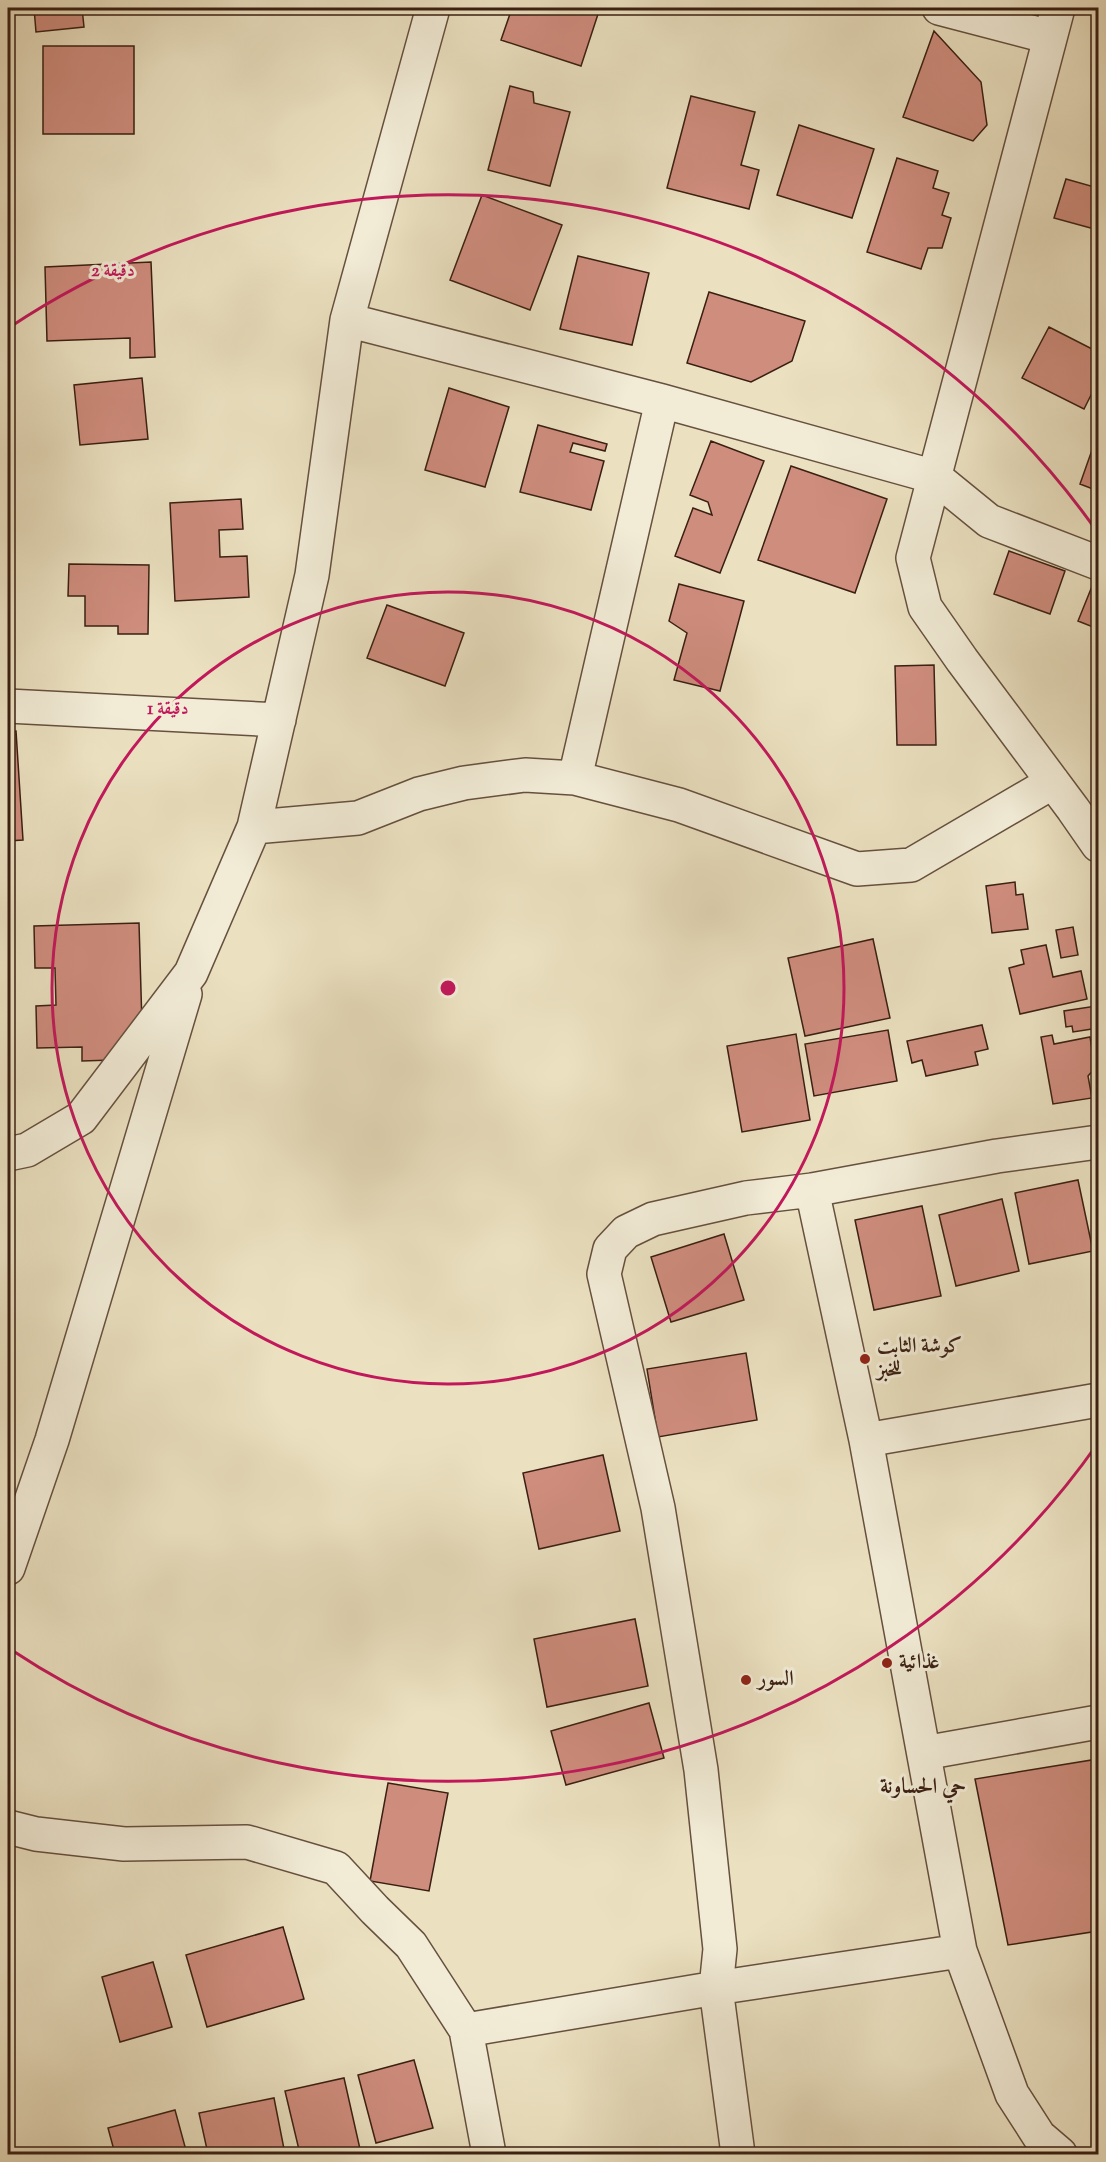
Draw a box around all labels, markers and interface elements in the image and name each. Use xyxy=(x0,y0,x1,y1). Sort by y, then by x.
text: 2 دقيقة xyxy=(91,259,135,285)
text: 1 دقيقة xyxy=(147,697,189,723)
centre of rings xyxy=(438,978,458,998)
place label: كوشة الثابت للخبز xyxy=(875,1332,962,1386)
marker: كوشة الثابت للخبز xyxy=(858,1352,872,1366)
place label: غذائية xyxy=(899,1648,939,1678)
marker: غذائية xyxy=(880,1656,894,1670)
place label: السور xyxy=(756,1665,794,1695)
marker: السور xyxy=(739,1673,753,1687)
district label: حي الحساونة xyxy=(880,1772,966,1804)

